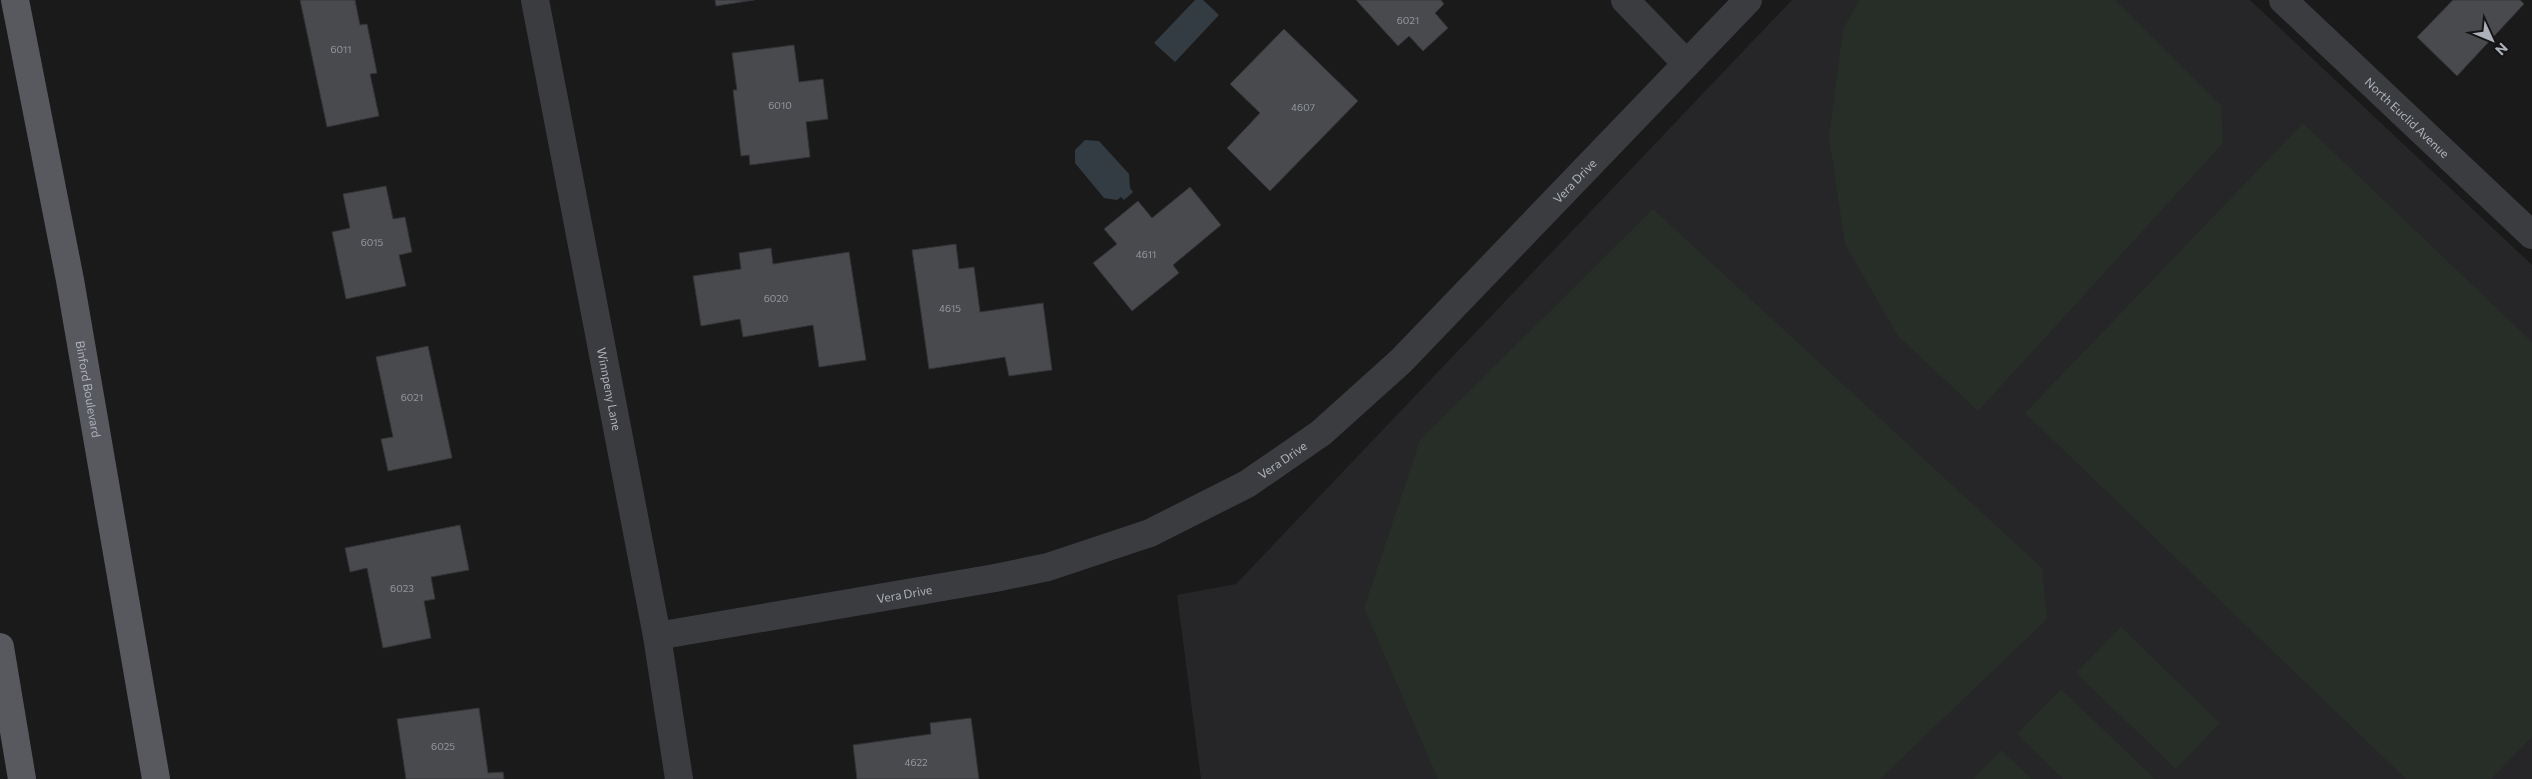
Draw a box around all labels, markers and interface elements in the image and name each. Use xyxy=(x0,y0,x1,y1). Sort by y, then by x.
house number: 6021 xyxy=(1397,14,1419,26)
north arrow xyxy=(2467,15,2517,65)
text: N xyxy=(2492,40,2511,59)
house number: 6011 xyxy=(330,43,352,55)
street label: North Euclid Avenue xyxy=(2362,74,2452,160)
house number: 6010 xyxy=(768,99,792,111)
house number: 4607 xyxy=(1291,101,1315,113)
street label: Vera Drive xyxy=(1550,156,1599,206)
house number: 6015 xyxy=(361,236,384,248)
house number: 4611 xyxy=(1136,248,1156,260)
house number: 6020 xyxy=(764,292,788,304)
house number: 4615 xyxy=(939,302,961,314)
street label: Binford Boulevard xyxy=(74,340,104,439)
street label: Winnpeny Lane xyxy=(595,346,624,432)
house number: 6021 xyxy=(401,391,423,403)
street label: Vera Drive xyxy=(1255,438,1309,481)
house number: 6023 xyxy=(390,582,414,594)
street label: Vera Drive xyxy=(876,582,933,605)
house number: 6025 xyxy=(431,740,455,752)
house number: 4622 xyxy=(904,756,928,768)

